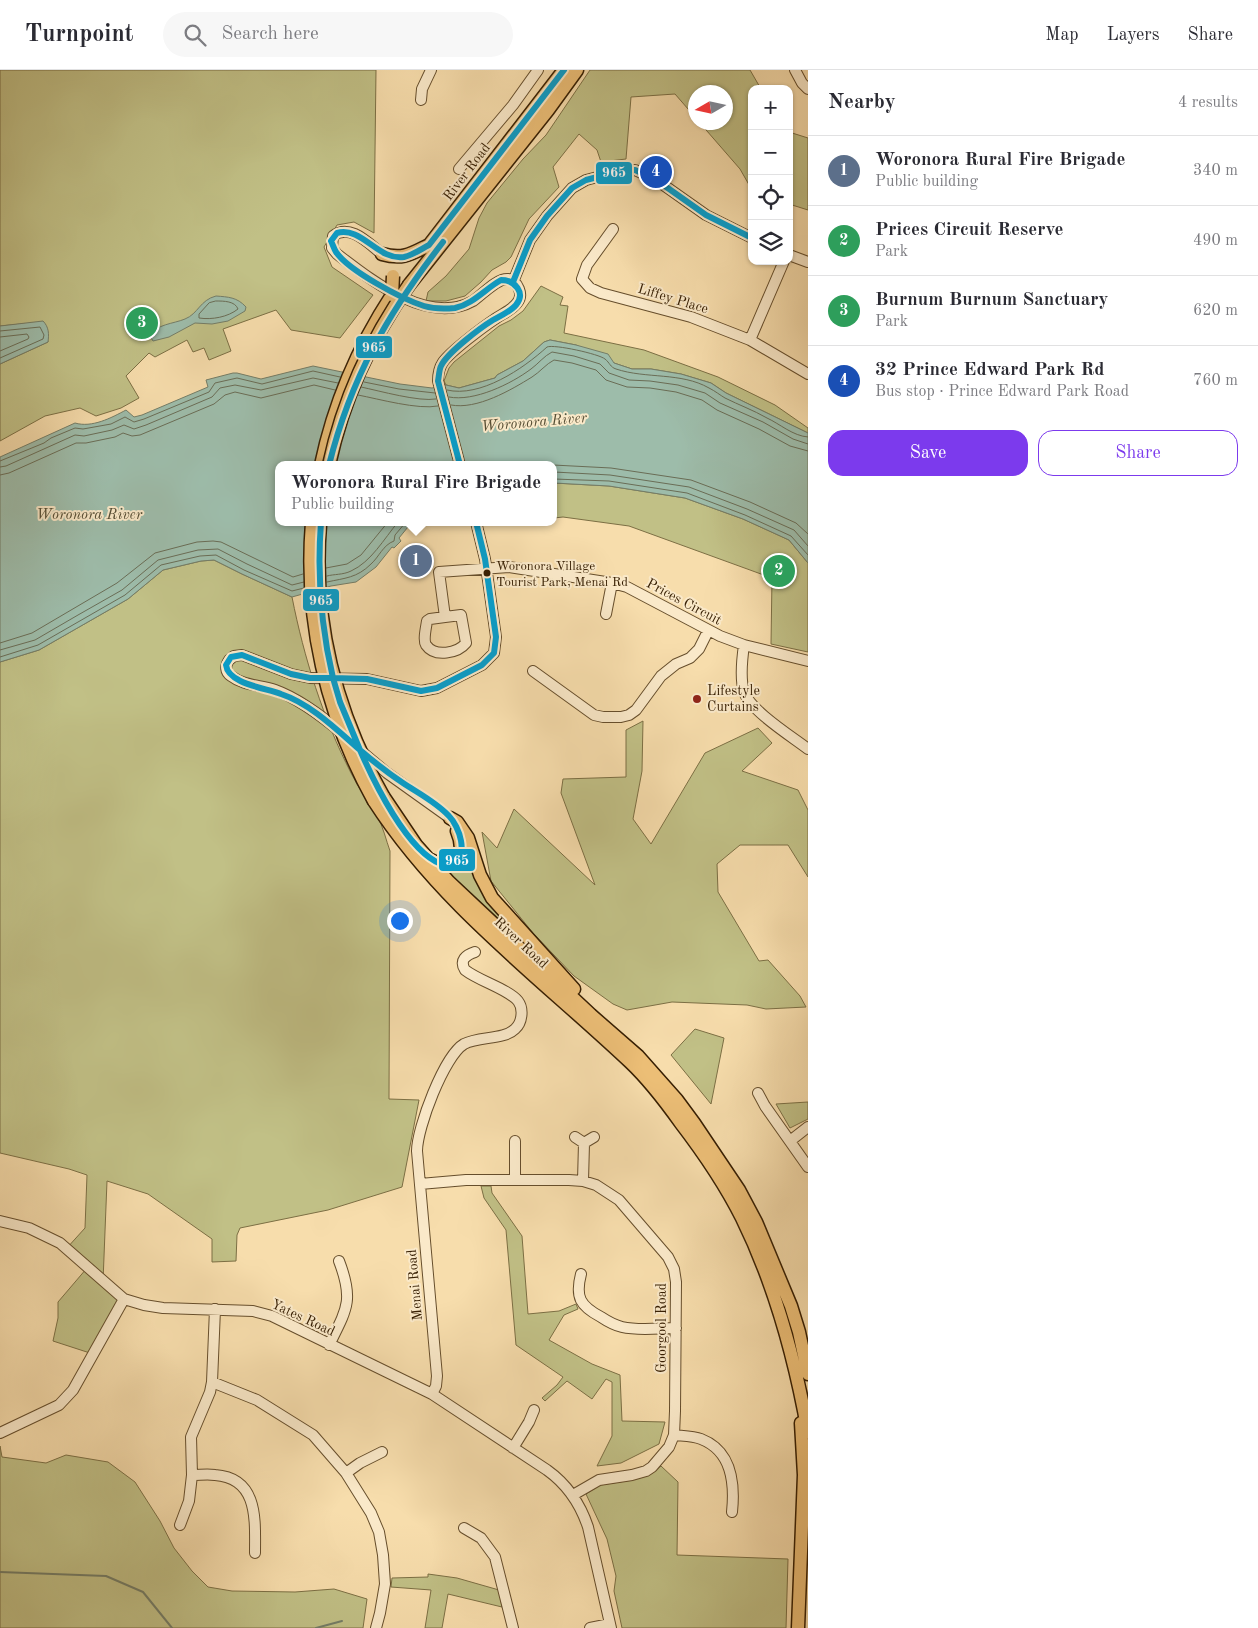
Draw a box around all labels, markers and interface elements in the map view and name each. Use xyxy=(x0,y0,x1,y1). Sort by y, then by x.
search box xyxy=(163,12,513,57)
icon: search xyxy=(181,21,209,49)
text: Turnpoint xyxy=(25,23,133,47)
text: Search here xyxy=(221,25,319,44)
text: Map xyxy=(1045,26,1079,44)
text: Layers xyxy=(1107,26,1159,44)
text: Share xyxy=(1187,26,1233,44)
north arrow xyxy=(688,85,733,130)
map controls xyxy=(748,85,793,265)
button: + xyxy=(748,85,793,130)
text: Nearby xyxy=(828,92,896,113)
text: 4 results xyxy=(1178,95,1238,111)
button: − xyxy=(748,130,793,175)
street label: River Road xyxy=(441,141,493,203)
text: Woronora Rural Fire Brigade xyxy=(875,151,1125,170)
pin: 4 xyxy=(640,153,672,191)
line badge: 965 xyxy=(595,161,633,185)
text: 1 xyxy=(839,163,849,179)
text: 340 m xyxy=(1193,163,1238,179)
text: 965 xyxy=(602,166,626,180)
text: Public building xyxy=(875,174,978,190)
button: locate xyxy=(748,175,793,220)
button: layers xyxy=(748,220,793,265)
text: Prices Circuit Reserve xyxy=(875,221,1063,240)
text: 2 xyxy=(839,233,849,249)
text: 490 m xyxy=(1193,233,1238,249)
text: Park xyxy=(875,244,908,260)
street label: Liffey Place xyxy=(636,282,710,316)
text: Burnum Burnum Sanctuary xyxy=(875,291,1109,310)
text: 3 xyxy=(839,303,849,319)
text: 620 m xyxy=(1193,303,1238,319)
pin: 3 xyxy=(126,304,158,342)
text: Park xyxy=(875,314,908,330)
line badge: 965 xyxy=(355,335,393,359)
text: 965 xyxy=(362,341,386,355)
text: 32 Prince Edward Park Rd xyxy=(875,361,1104,380)
text: 4 xyxy=(839,373,849,389)
text: 760 m xyxy=(1193,373,1238,389)
text: Bus stop · Prince Edward Park Road xyxy=(875,384,1129,400)
water label: Woronora River xyxy=(480,411,588,435)
button: Save xyxy=(828,430,1028,476)
button: Share xyxy=(1038,430,1238,476)
popup xyxy=(275,461,557,526)
text: Woronora Rural Fire Brigade xyxy=(291,474,541,493)
text: Public building xyxy=(291,497,394,513)
water label: Woronora River xyxy=(36,508,143,523)
pin: 1 xyxy=(400,542,432,580)
pin: 2 xyxy=(763,552,795,590)
place label: Woronora Village Tourist Park, Menai Rd xyxy=(496,560,628,589)
marker: Woronora Village Tourist Park, Menai Rd xyxy=(482,568,492,578)
street label: Prices Circuit xyxy=(644,576,724,628)
line badge: 965 xyxy=(302,588,340,612)
text: 965 xyxy=(309,594,333,608)
place label: Lifestyle Curtains xyxy=(707,684,760,714)
marker: Lifestyle Curtains xyxy=(691,693,703,705)
line badge: 965 xyxy=(438,848,476,872)
text: 965 xyxy=(445,854,469,868)
your location xyxy=(387,908,413,934)
street label: River Road xyxy=(491,915,551,971)
street label: Menai Road xyxy=(405,1249,425,1321)
street label: Goorgool Road xyxy=(655,1283,669,1373)
street label: Yates Road xyxy=(269,1297,337,1339)

